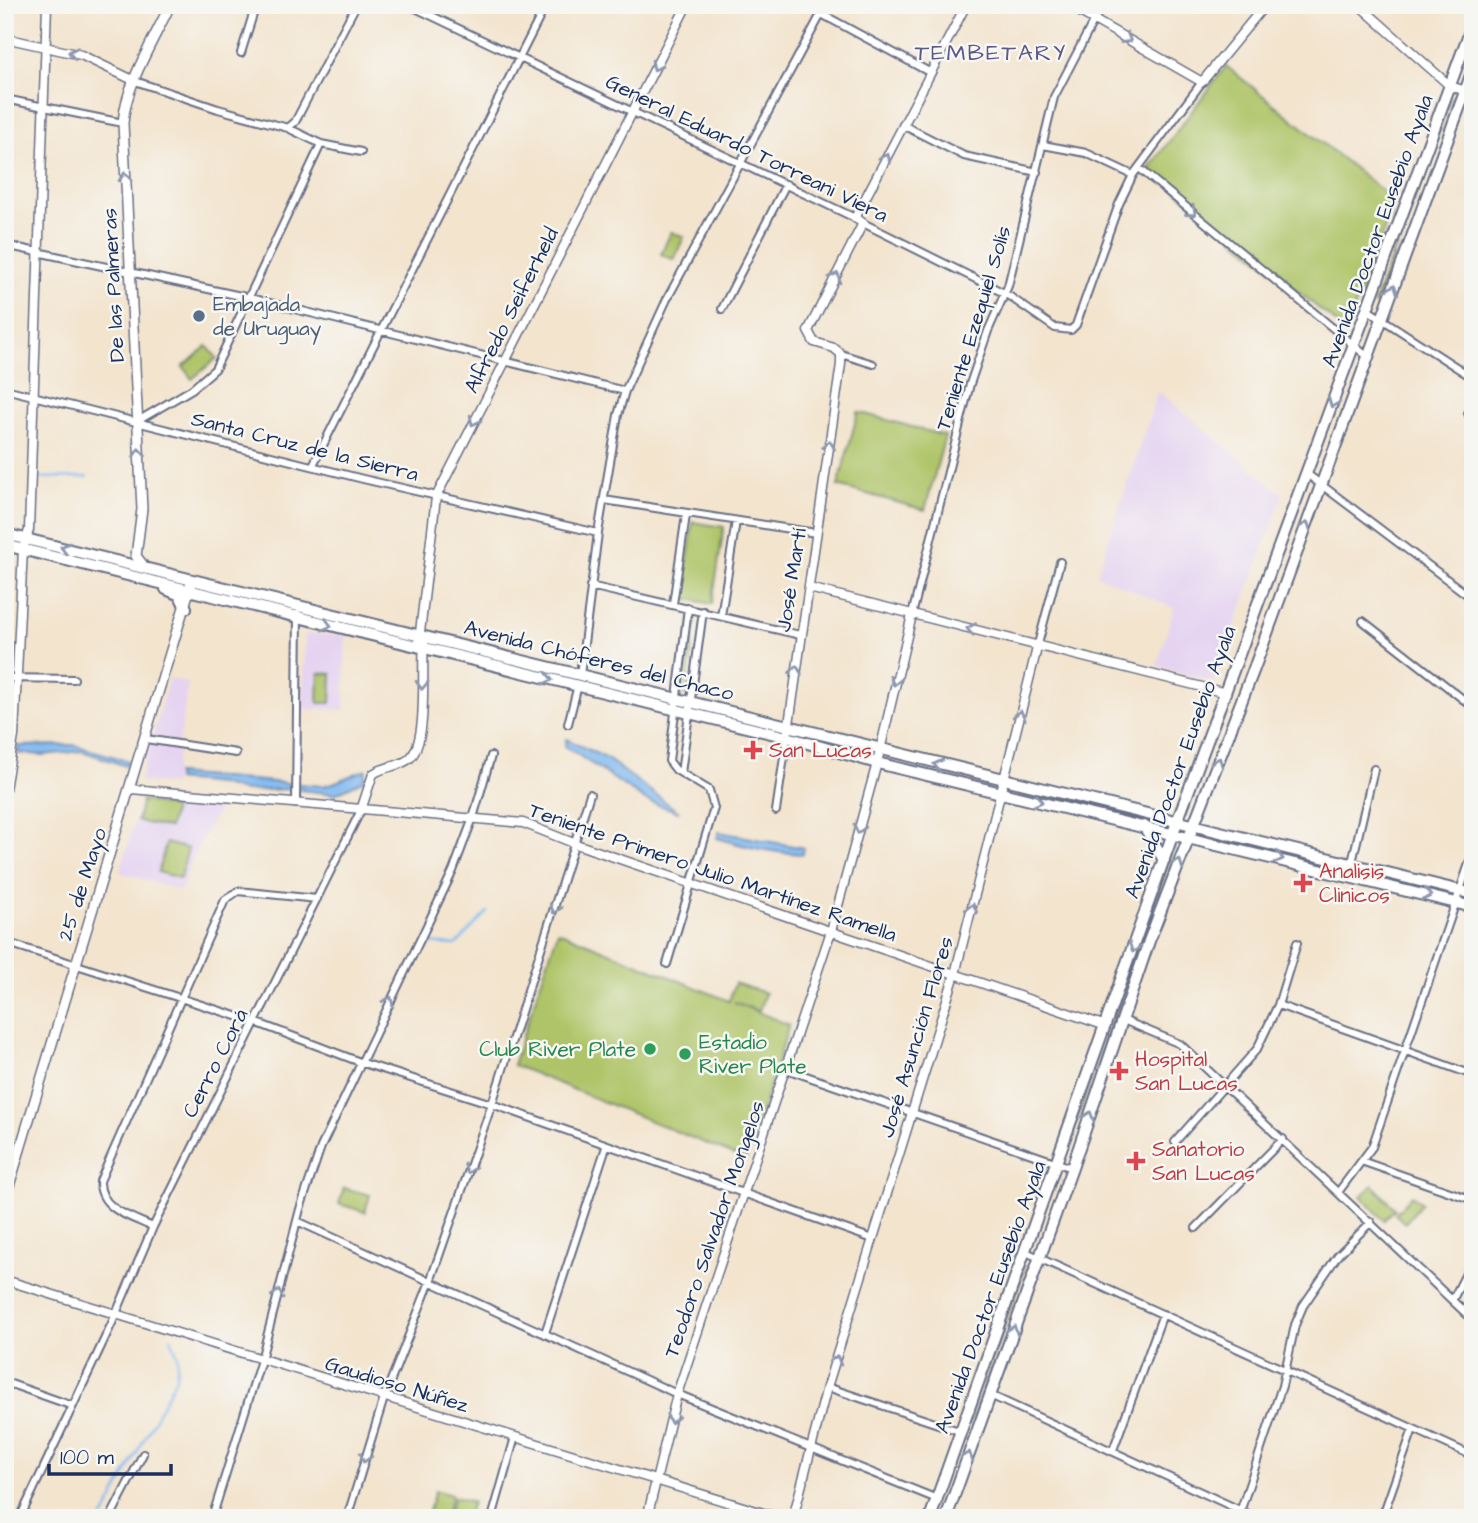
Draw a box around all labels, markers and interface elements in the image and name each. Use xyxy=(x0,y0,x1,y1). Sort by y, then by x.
one-way arrow xyxy=(1120,31,1132,44)
district label: TEMBETARY xyxy=(915,37,1067,69)
one-way arrow xyxy=(67,47,79,62)
one-way arrow xyxy=(650,59,664,71)
street label: General Eduardo Torreani Viera xyxy=(601,67,893,230)
street label: Avenida Doctor Eusebio Ayala xyxy=(1315,91,1442,372)
one-way arrow xyxy=(877,153,891,165)
one-way arrow xyxy=(118,171,133,182)
one-way arrow xyxy=(1183,204,1196,216)
street label: De las Palmeras xyxy=(95,207,132,363)
street label: Alfredo Seiferheld xyxy=(457,222,566,398)
street label: Teniente Ezequiel Solís xyxy=(929,222,1018,434)
one-way arrow xyxy=(827,272,841,284)
one-way arrow xyxy=(1385,284,1399,296)
place label: Embajada de Uruguay xyxy=(213,290,322,345)
marker: Embajada de Uruguay xyxy=(191,308,207,324)
one-way arrow xyxy=(1328,397,1342,409)
street label: Santa Cruz de la Sierra xyxy=(188,404,422,489)
one-way arrow xyxy=(468,414,482,426)
one-way arrow xyxy=(821,439,836,450)
one-way arrow xyxy=(132,447,147,458)
one-way arrow xyxy=(1298,520,1312,532)
street label: José Martí xyxy=(769,525,814,634)
one-way arrow xyxy=(59,542,71,556)
street label: Avenida Chóferes del Chaco xyxy=(461,613,737,708)
one-way arrow xyxy=(321,617,333,631)
one-way arrow xyxy=(965,622,977,637)
street label: Avenida Doctor Eusebio Ayala xyxy=(1118,622,1245,903)
one-way arrow xyxy=(788,664,803,675)
one-way arrow xyxy=(542,671,554,685)
one-way arrow xyxy=(889,675,904,687)
one-way arrow xyxy=(415,679,430,690)
one-way arrow xyxy=(1012,709,1026,721)
place label: San Lucas xyxy=(769,736,872,765)
marker: San Lucas xyxy=(743,740,763,760)
one-way arrow xyxy=(1209,757,1223,769)
one-way arrow xyxy=(932,759,944,773)
one-way arrow xyxy=(1032,793,1044,807)
street label: Teniente Primero Julio Martínez Ramella xyxy=(525,796,901,949)
one-way arrow xyxy=(853,823,867,835)
street label: 25 de Mayo xyxy=(51,824,116,945)
one-way arrow xyxy=(1273,850,1285,865)
place label: Analisis Clinicos xyxy=(1319,857,1390,910)
one-way arrow xyxy=(1170,858,1184,870)
marker: Analisis Clinicos xyxy=(1293,873,1313,893)
one-way arrow xyxy=(1420,887,1432,901)
one-way arrow xyxy=(964,902,978,914)
one-way arrow xyxy=(548,903,563,915)
street label: José Asunción Flores xyxy=(872,933,961,1141)
one-way arrow xyxy=(1128,941,1142,953)
one-way arrow xyxy=(381,996,395,1008)
street label: Cerro Corá xyxy=(176,1004,255,1123)
place label: Estadio River Plate xyxy=(699,1028,807,1081)
place label: Club River Plate xyxy=(479,1035,636,1064)
marker: Club River Plate xyxy=(642,1041,658,1057)
place label: Hospital San Lucas xyxy=(1135,1045,1238,1098)
marker: Estadio River Plate xyxy=(677,1046,693,1062)
marker: Hospital San Lucas xyxy=(1109,1061,1129,1081)
street label: Teodoro Salvador Mongelos xyxy=(657,1097,774,1362)
one-way arrow xyxy=(1081,1111,1095,1123)
place label: Sanatorio San Lucas xyxy=(1152,1135,1255,1188)
marker: Sanatorio San Lucas xyxy=(1126,1151,1146,1171)
street label: Avenida Doctor Eusebio Ayala xyxy=(928,1157,1055,1438)
one-way arrow xyxy=(463,1162,477,1175)
one-way arrow xyxy=(270,1288,284,1300)
one-way arrow xyxy=(1005,1325,1019,1337)
street label: Gaudioso Núñez xyxy=(322,1349,473,1420)
one-way arrow xyxy=(827,1355,842,1367)
one-way arrow xyxy=(665,1413,680,1425)
scale bar xyxy=(49,1432,172,1476)
text: 100 m xyxy=(60,1443,115,1472)
one-way arrow xyxy=(959,1451,973,1463)
one-way arrow xyxy=(359,1452,374,1464)

